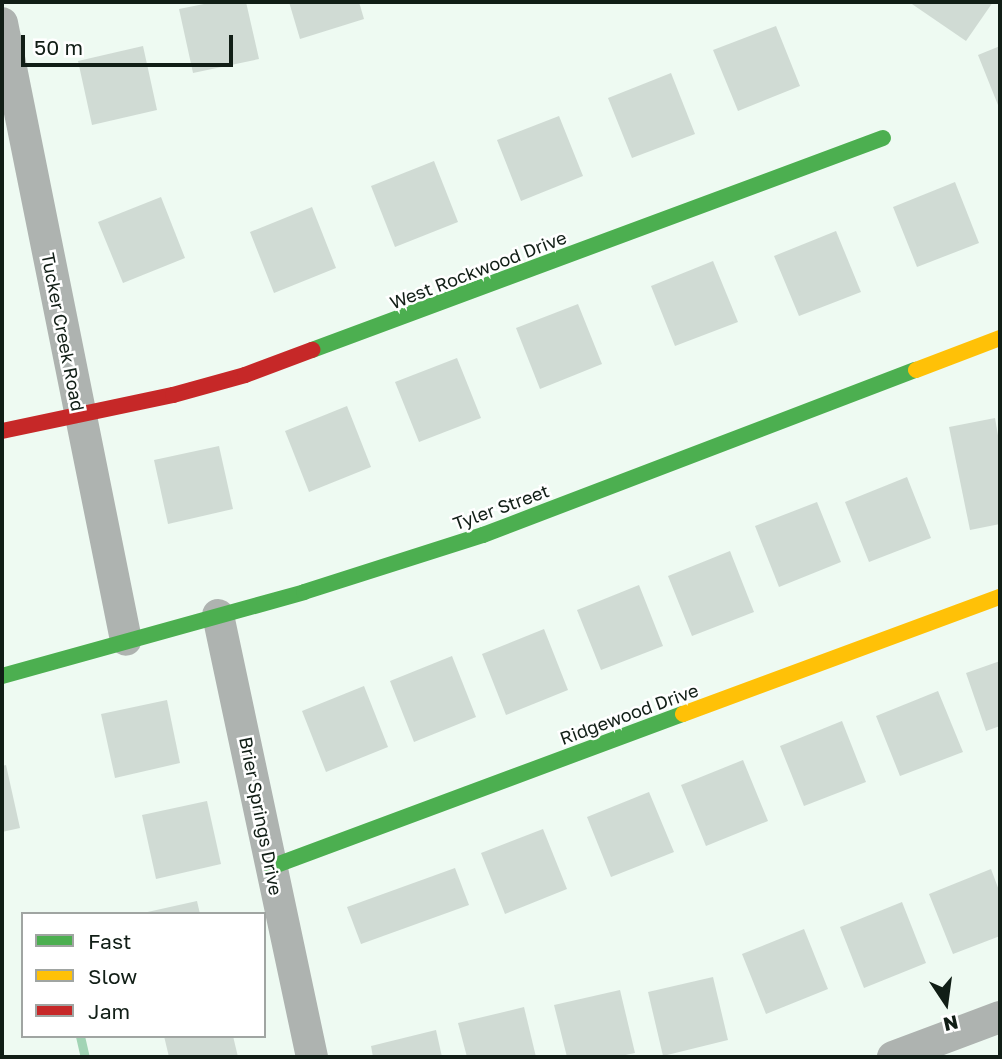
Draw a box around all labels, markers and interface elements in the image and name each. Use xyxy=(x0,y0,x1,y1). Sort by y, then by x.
scale bar xyxy=(24,21,236,65)
text: 50 m xyxy=(34,34,83,60)
street label: West Rockwood Drive xyxy=(387,226,569,314)
street label: Tucker Creek Road xyxy=(37,251,89,413)
street label: Tyler Street xyxy=(450,480,552,534)
street label: Ridgewood Drive xyxy=(557,679,701,749)
street label: Brier Springs Drive xyxy=(235,735,287,897)
legend xyxy=(21,912,266,1038)
text: Fast xyxy=(88,928,131,954)
text: Slow xyxy=(88,963,137,989)
north arrow xyxy=(911,968,981,1038)
text: Jam xyxy=(88,998,130,1024)
text: N xyxy=(941,1011,960,1037)

